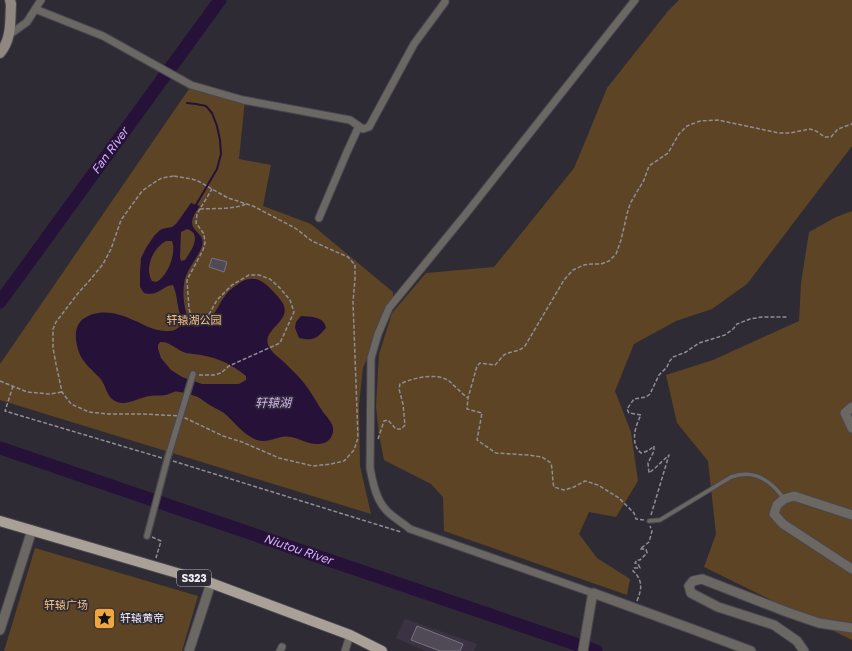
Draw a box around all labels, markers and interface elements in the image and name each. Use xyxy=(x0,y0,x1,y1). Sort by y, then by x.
water label: Fan River xyxy=(88,123,133,177)
park label: 轩辕湖公园 xyxy=(167,313,222,326)
water label: 轩辕湖 xyxy=(255,395,293,410)
water label: Niutou River xyxy=(262,530,337,568)
road number: S323 xyxy=(177,570,211,586)
park label: 轩辕广场 xyxy=(44,598,88,611)
place icon: 轩辕黄帝 xyxy=(92,605,118,631)
place label: 轩辕黄帝 xyxy=(120,611,164,624)

